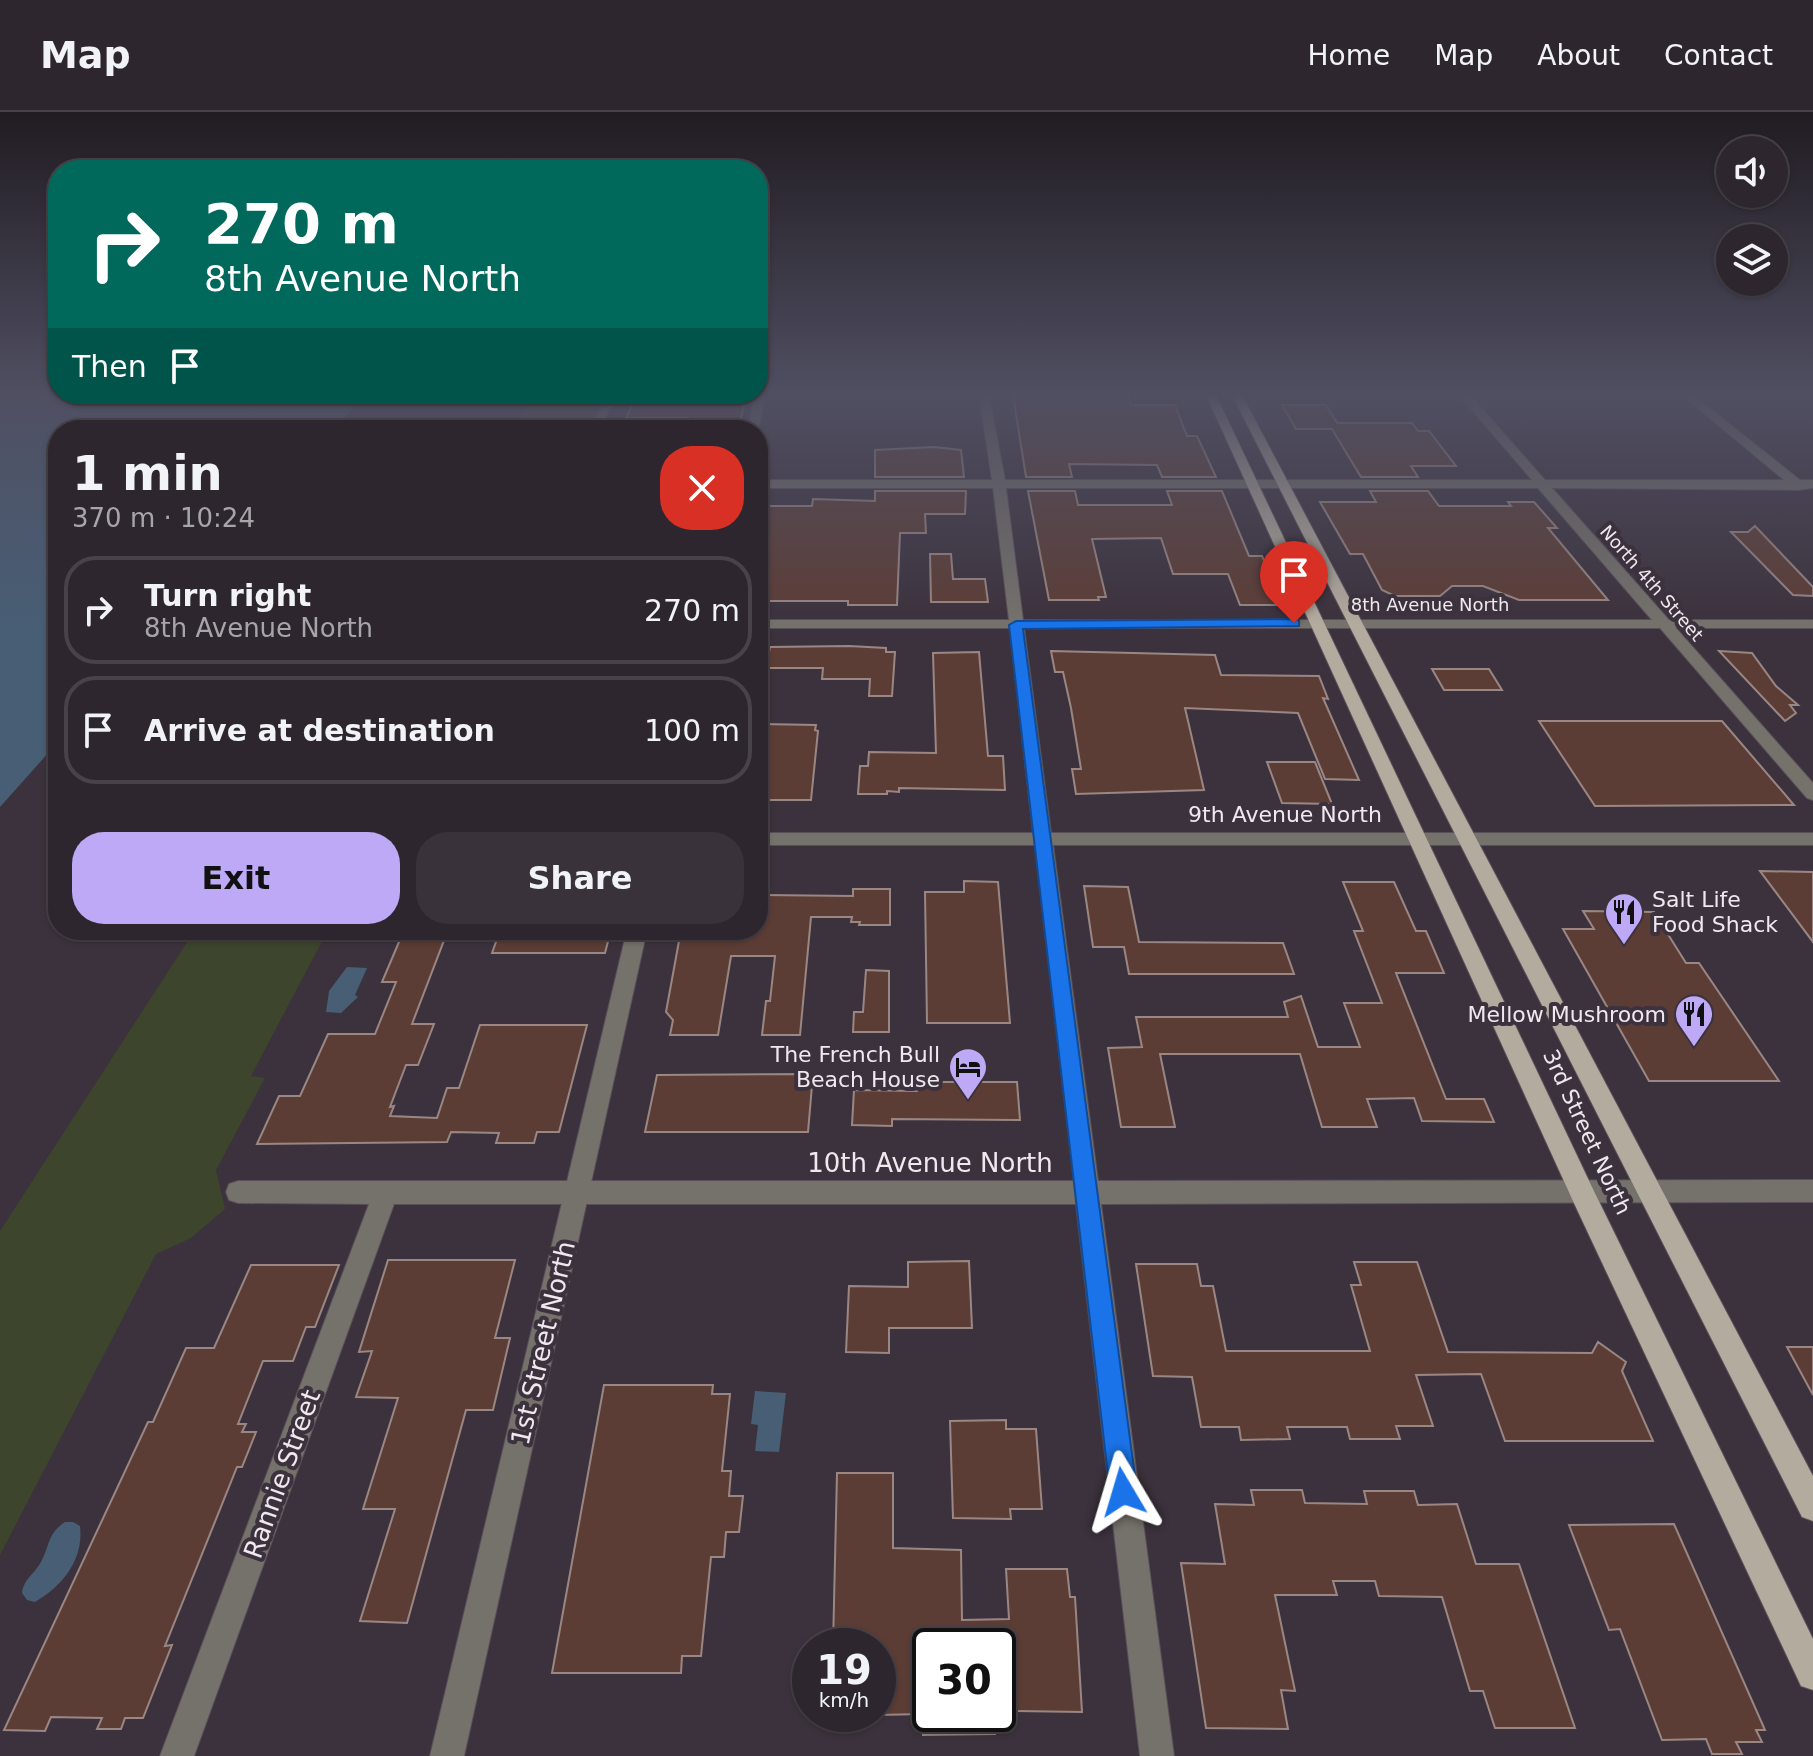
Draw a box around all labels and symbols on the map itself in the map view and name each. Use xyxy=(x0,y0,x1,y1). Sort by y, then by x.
street label: North 4th Street xyxy=(1596,521,1708,645)
pin xyxy=(1260,541,1328,623)
street label: 8th Avenue North xyxy=(1351,594,1509,615)
street label: 9th Avenue North xyxy=(1188,802,1382,827)
place label: Salt Life Food Shack xyxy=(1652,887,1778,937)
restaurant icon: Salt Life Food Shack xyxy=(1603,891,1645,946)
restaurant icon: Mellow Mushroom xyxy=(1673,993,1715,1048)
place label: Mellow Mushroom xyxy=(1468,1002,1666,1027)
place label: The French Bull Beach House xyxy=(770,1042,940,1092)
hotel icon: The French Bull Beach House xyxy=(947,1046,989,1101)
street label: 3rd Street North xyxy=(1538,1046,1636,1218)
street label: 10th Avenue North xyxy=(807,1148,1053,1178)
street label: 1st Street North xyxy=(505,1238,581,1448)
street label: Rannie Street xyxy=(238,1386,326,1562)
position arrow xyxy=(1081,1450,1165,1534)
speed limit sign: 30 xyxy=(912,1628,1016,1732)

